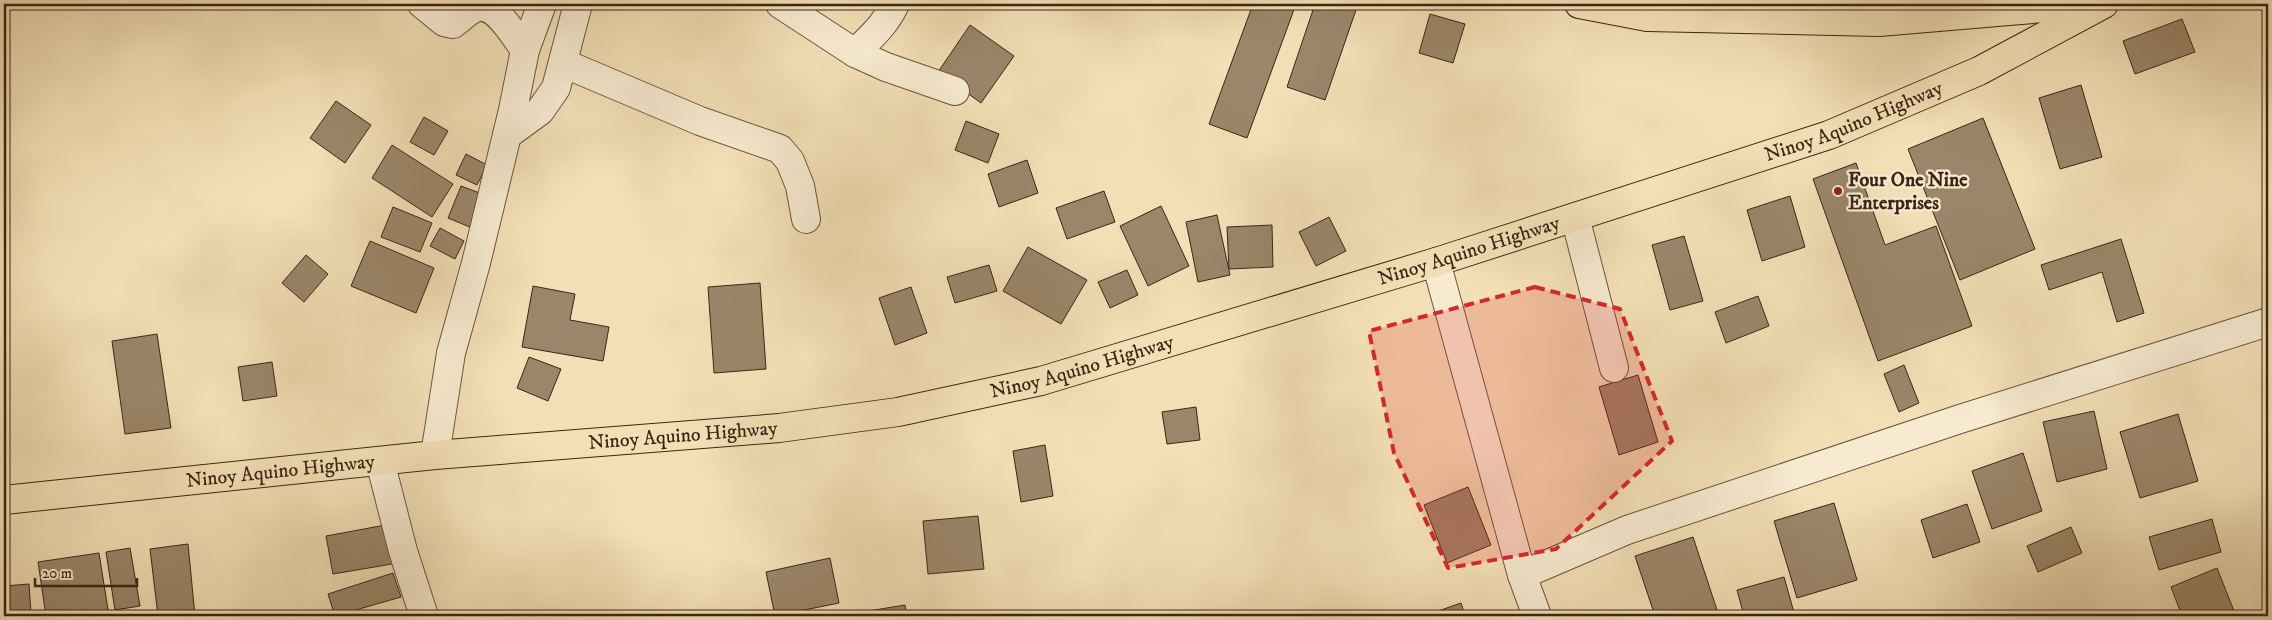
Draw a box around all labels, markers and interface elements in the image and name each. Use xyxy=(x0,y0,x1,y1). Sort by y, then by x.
street label: Ninoy Aquino Highway xyxy=(1761,75,1947,168)
place label: Four One Nine Enterprises xyxy=(1848,168,1968,216)
marker: Four One Nine Enterprises xyxy=(1832,185,1844,197)
street label: Ninoy Aquino Highway xyxy=(1375,210,1564,291)
street label: Ninoy Aquino Highway xyxy=(988,329,1177,404)
street label: Ninoy Aquino Highway xyxy=(587,416,779,455)
street label: Ninoy Aquino Highway xyxy=(185,449,377,493)
scale bar xyxy=(35,555,138,587)
text: 20 m xyxy=(42,564,72,583)

